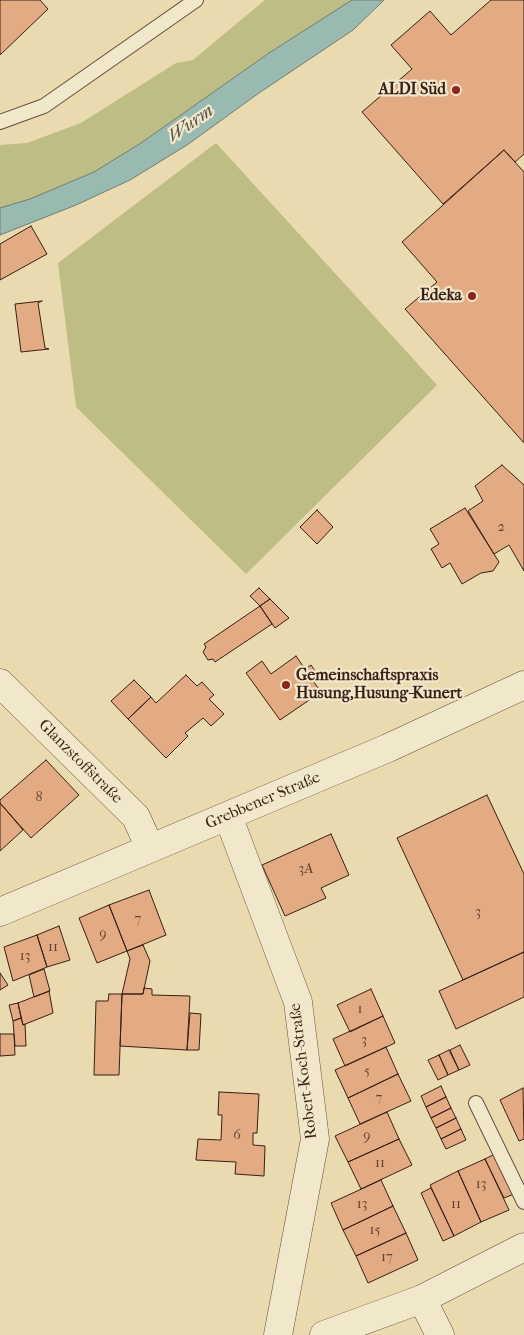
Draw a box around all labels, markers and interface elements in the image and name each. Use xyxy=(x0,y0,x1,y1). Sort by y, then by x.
place label: ALDI Süd xyxy=(378,80,446,100)
marker: ALDI Süd xyxy=(450,84,462,96)
water label: Wurm xyxy=(164,101,218,147)
place label: Edeka xyxy=(420,286,462,306)
marker: Edeka xyxy=(466,290,478,302)
house number: 2 xyxy=(497,520,505,536)
place label: Gemeinschaftspraxis Husung,Husung-Kunert xyxy=(296,666,462,704)
marker: Gemeinschaftspraxis Husung,Husung-Kunert xyxy=(280,679,292,691)
street label: Glanzstoffstraße xyxy=(34,716,126,808)
street label: Grebbener Straße xyxy=(203,768,323,834)
house number: 8 xyxy=(35,790,43,806)
house number: 3A xyxy=(299,862,313,878)
house number: 3 xyxy=(475,905,481,921)
house number: 7 xyxy=(135,912,141,928)
house number: 9 xyxy=(99,927,107,943)
house number: 11 xyxy=(48,940,58,956)
house number: 13 xyxy=(20,949,30,965)
street label: Robert-Koch-Straße xyxy=(286,1002,322,1140)
house number: 1 xyxy=(358,1002,362,1018)
house number: 3 xyxy=(361,1033,367,1049)
house number: 5 xyxy=(364,1064,370,1080)
house number: 7 xyxy=(376,1091,382,1107)
house number: 6 xyxy=(233,1128,241,1144)
house number: 9 xyxy=(363,1129,371,1145)
house number: 11 xyxy=(375,1156,385,1172)
house number: 13 xyxy=(476,1177,486,1193)
house number: 13 xyxy=(357,1197,367,1213)
house number: 11 xyxy=(451,1197,461,1213)
house number: 15 xyxy=(370,1223,380,1239)
house number: 17 xyxy=(381,1250,393,1266)

